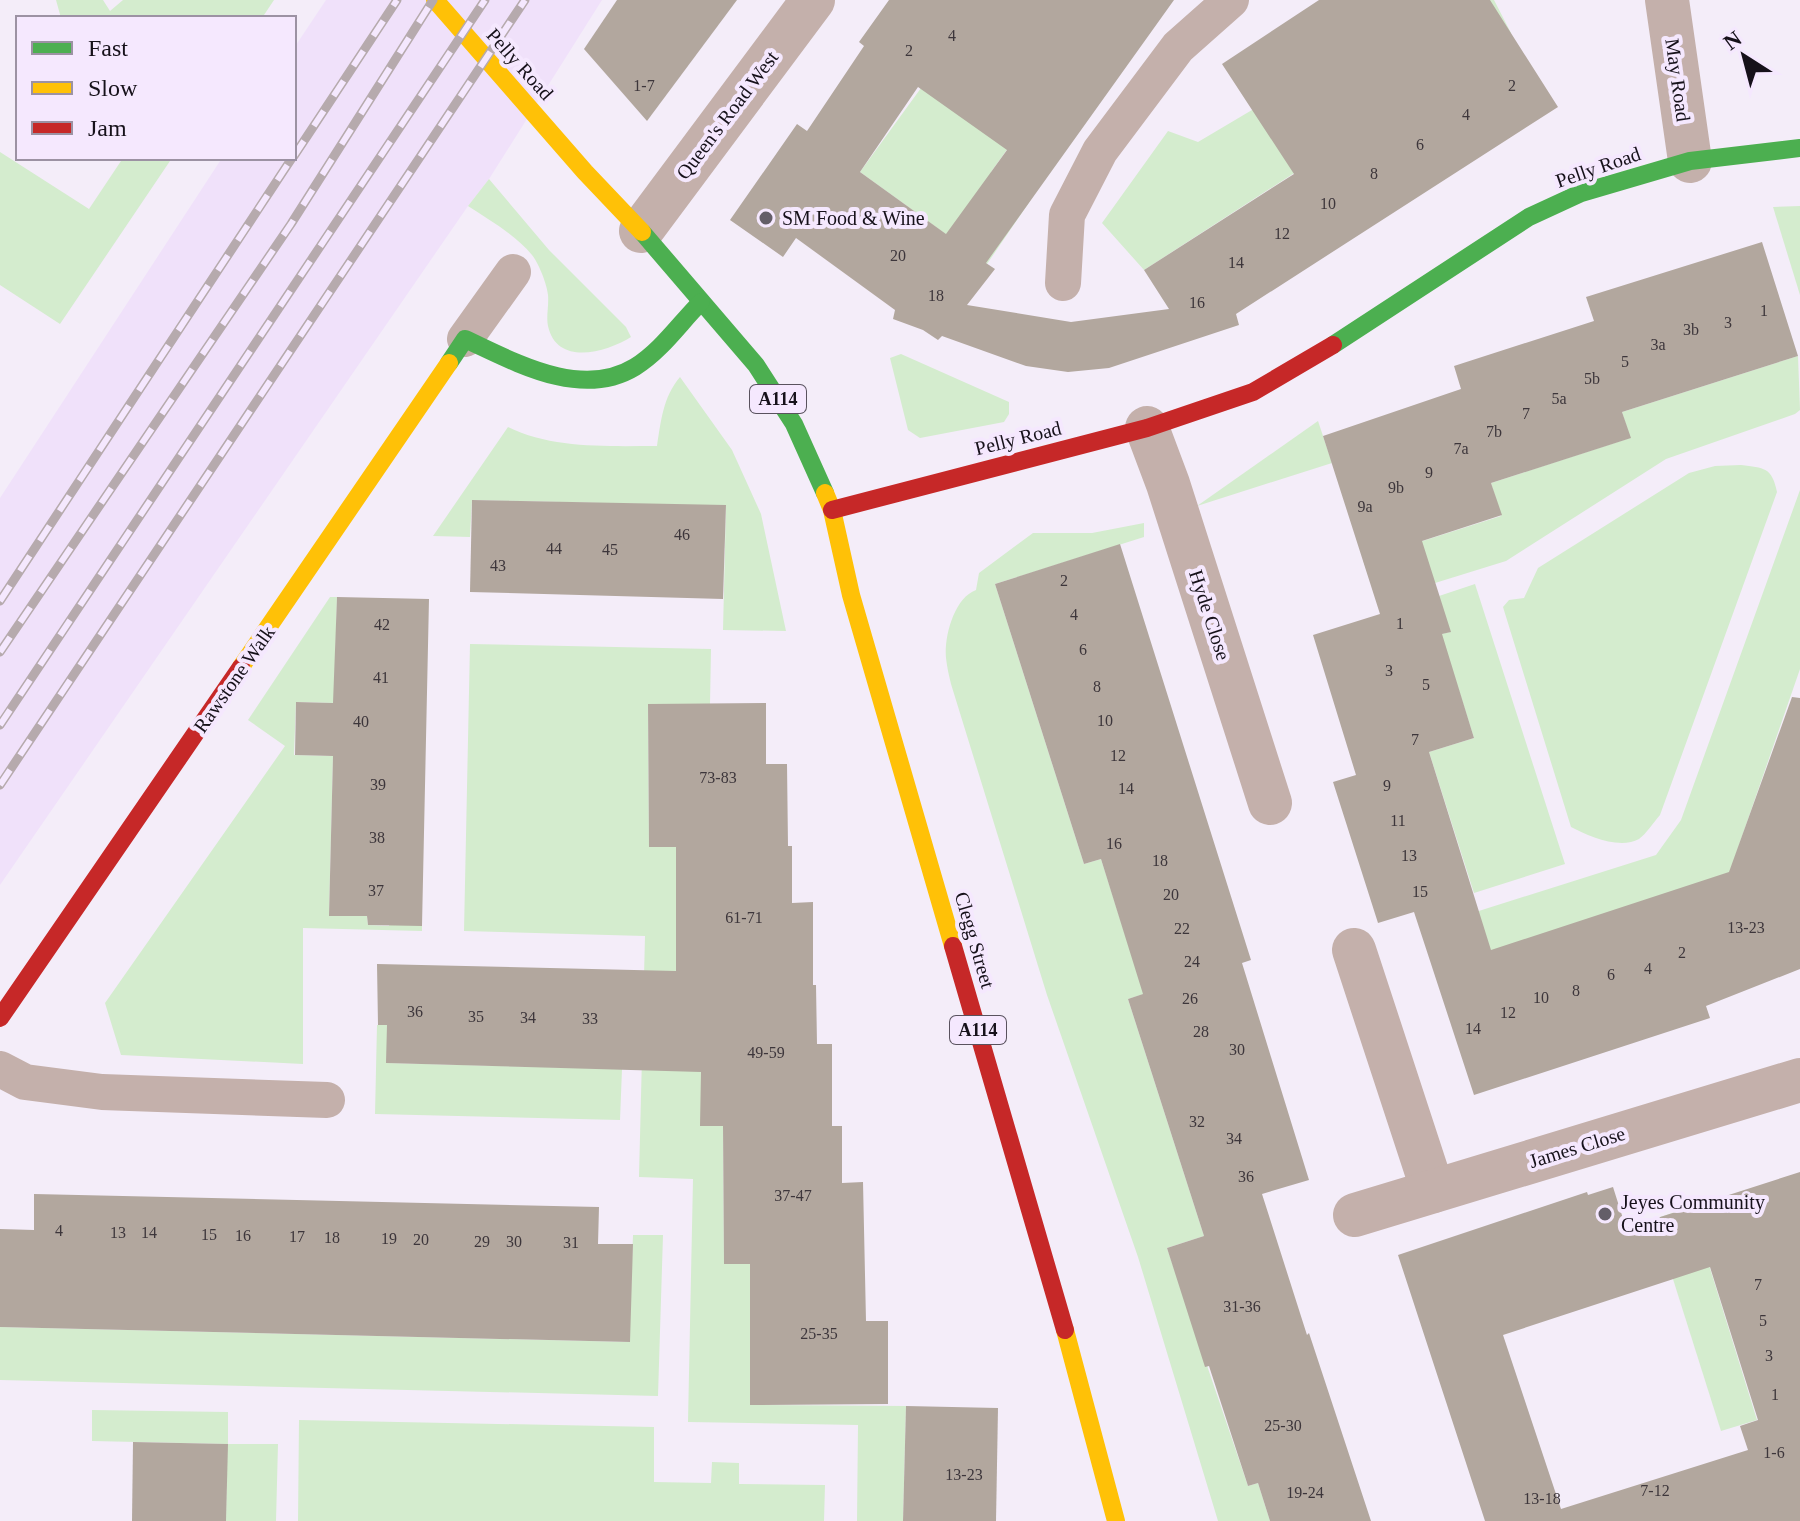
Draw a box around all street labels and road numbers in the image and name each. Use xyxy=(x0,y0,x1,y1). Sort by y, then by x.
street label: Pelly Road xyxy=(482,24,558,105)
street label: May Road xyxy=(1660,37,1695,123)
street label: Queen's Road West xyxy=(672,46,783,183)
street label: Pelly Road xyxy=(1553,142,1644,193)
road number: A114 xyxy=(750,385,806,413)
street label: Pelly Road xyxy=(972,417,1064,460)
street label: Hyde Close xyxy=(1184,567,1235,663)
street label: Rawstone Walk xyxy=(189,621,279,737)
street label: Clegg Street xyxy=(950,889,999,992)
road number: A114 xyxy=(950,1016,1006,1044)
street label: James Close xyxy=(1526,1122,1628,1172)

